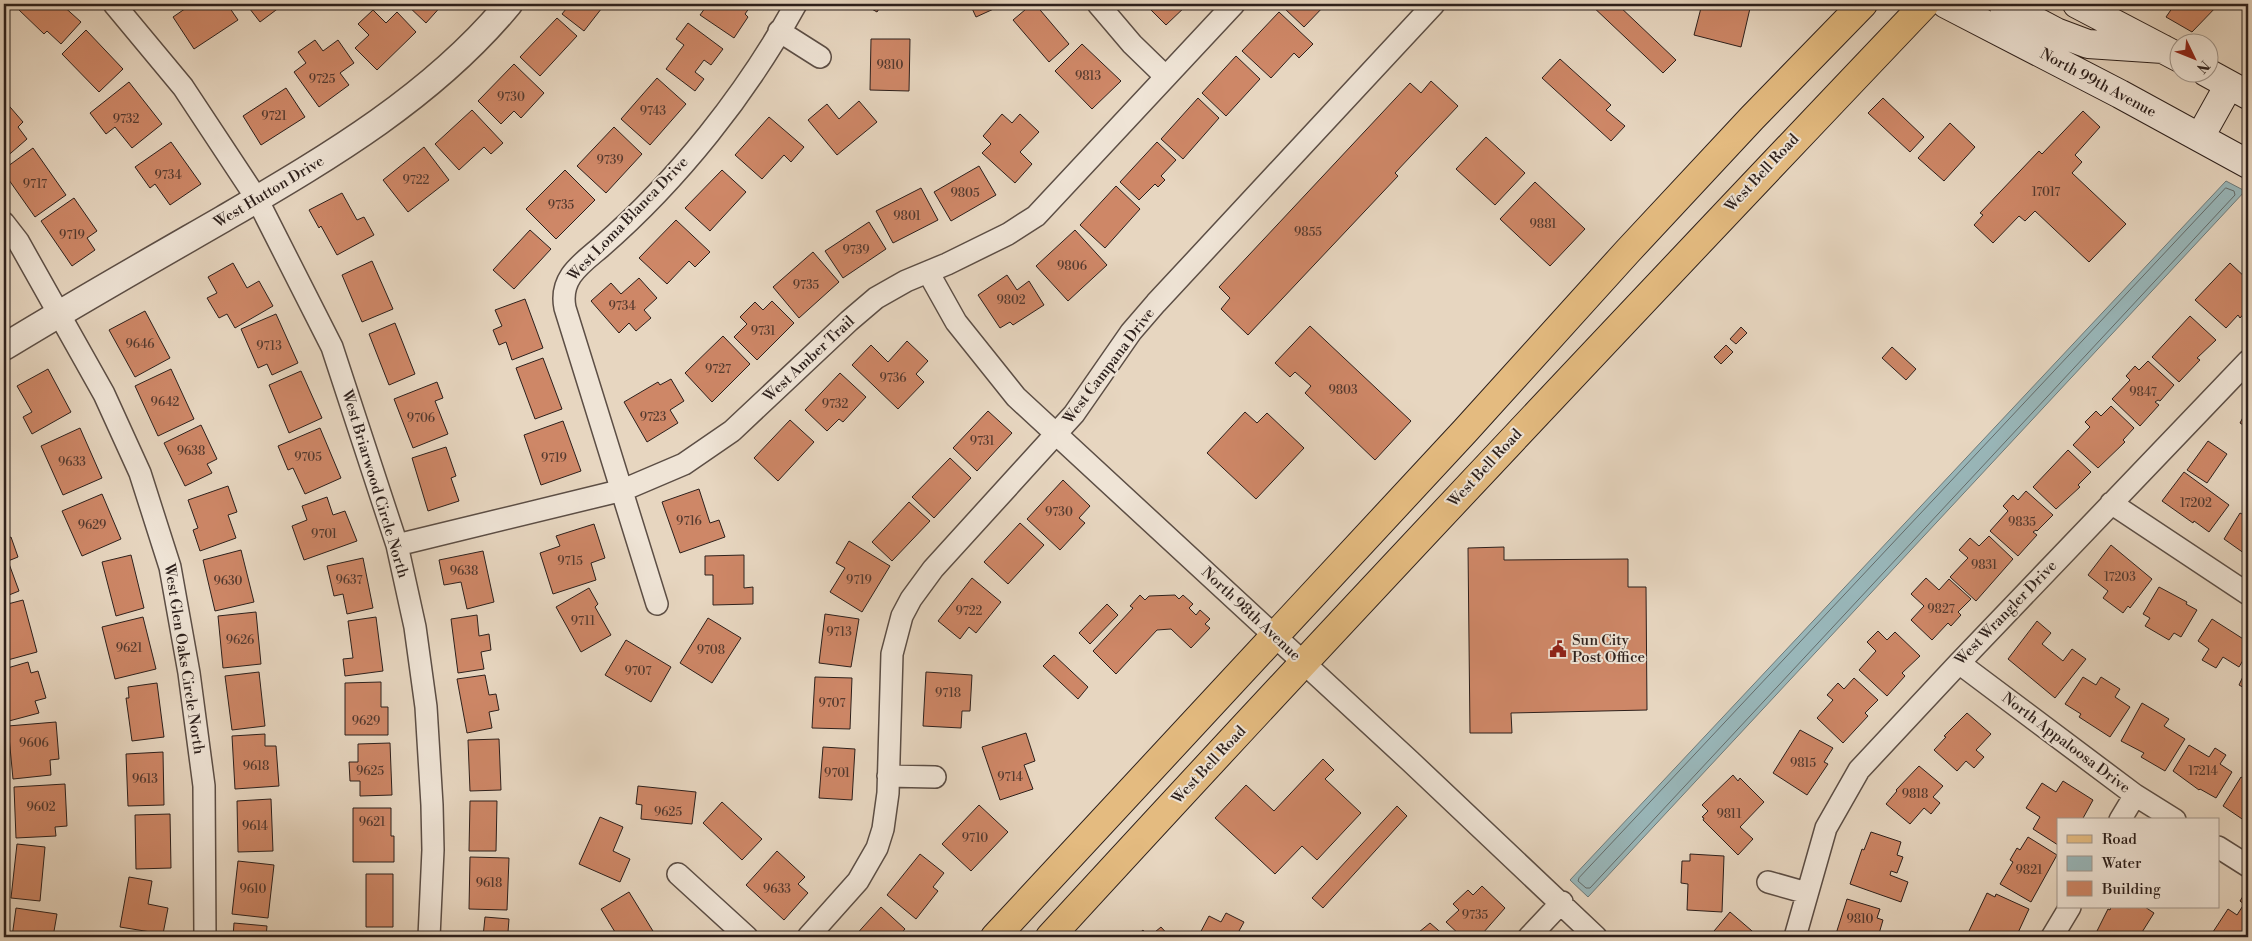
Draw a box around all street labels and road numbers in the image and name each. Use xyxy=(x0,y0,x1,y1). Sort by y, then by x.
street label: North 99th Avenue xyxy=(2037,44,2159,122)
street label: West Bell Road xyxy=(1720,130,1803,217)
street label: West Hutton Drive xyxy=(210,152,327,233)
street label: West Loma Blanca Drive xyxy=(563,153,692,286)
street label: West Campana Drive xyxy=(1059,304,1159,429)
street label: West Amber Trail xyxy=(759,312,859,407)
street label: West Briarwood Circle North xyxy=(337,387,413,580)
street label: West Bell Road xyxy=(1443,425,1526,512)
street label: West Wrangler Drive xyxy=(1950,556,2061,670)
street label: West Glen Oaks Circle North xyxy=(159,561,208,756)
street label: North 98th Avenue xyxy=(1197,563,1305,665)
street label: North Appaloosa Drive xyxy=(1998,689,2134,797)
street label: West Bell Road xyxy=(1167,722,1250,809)

